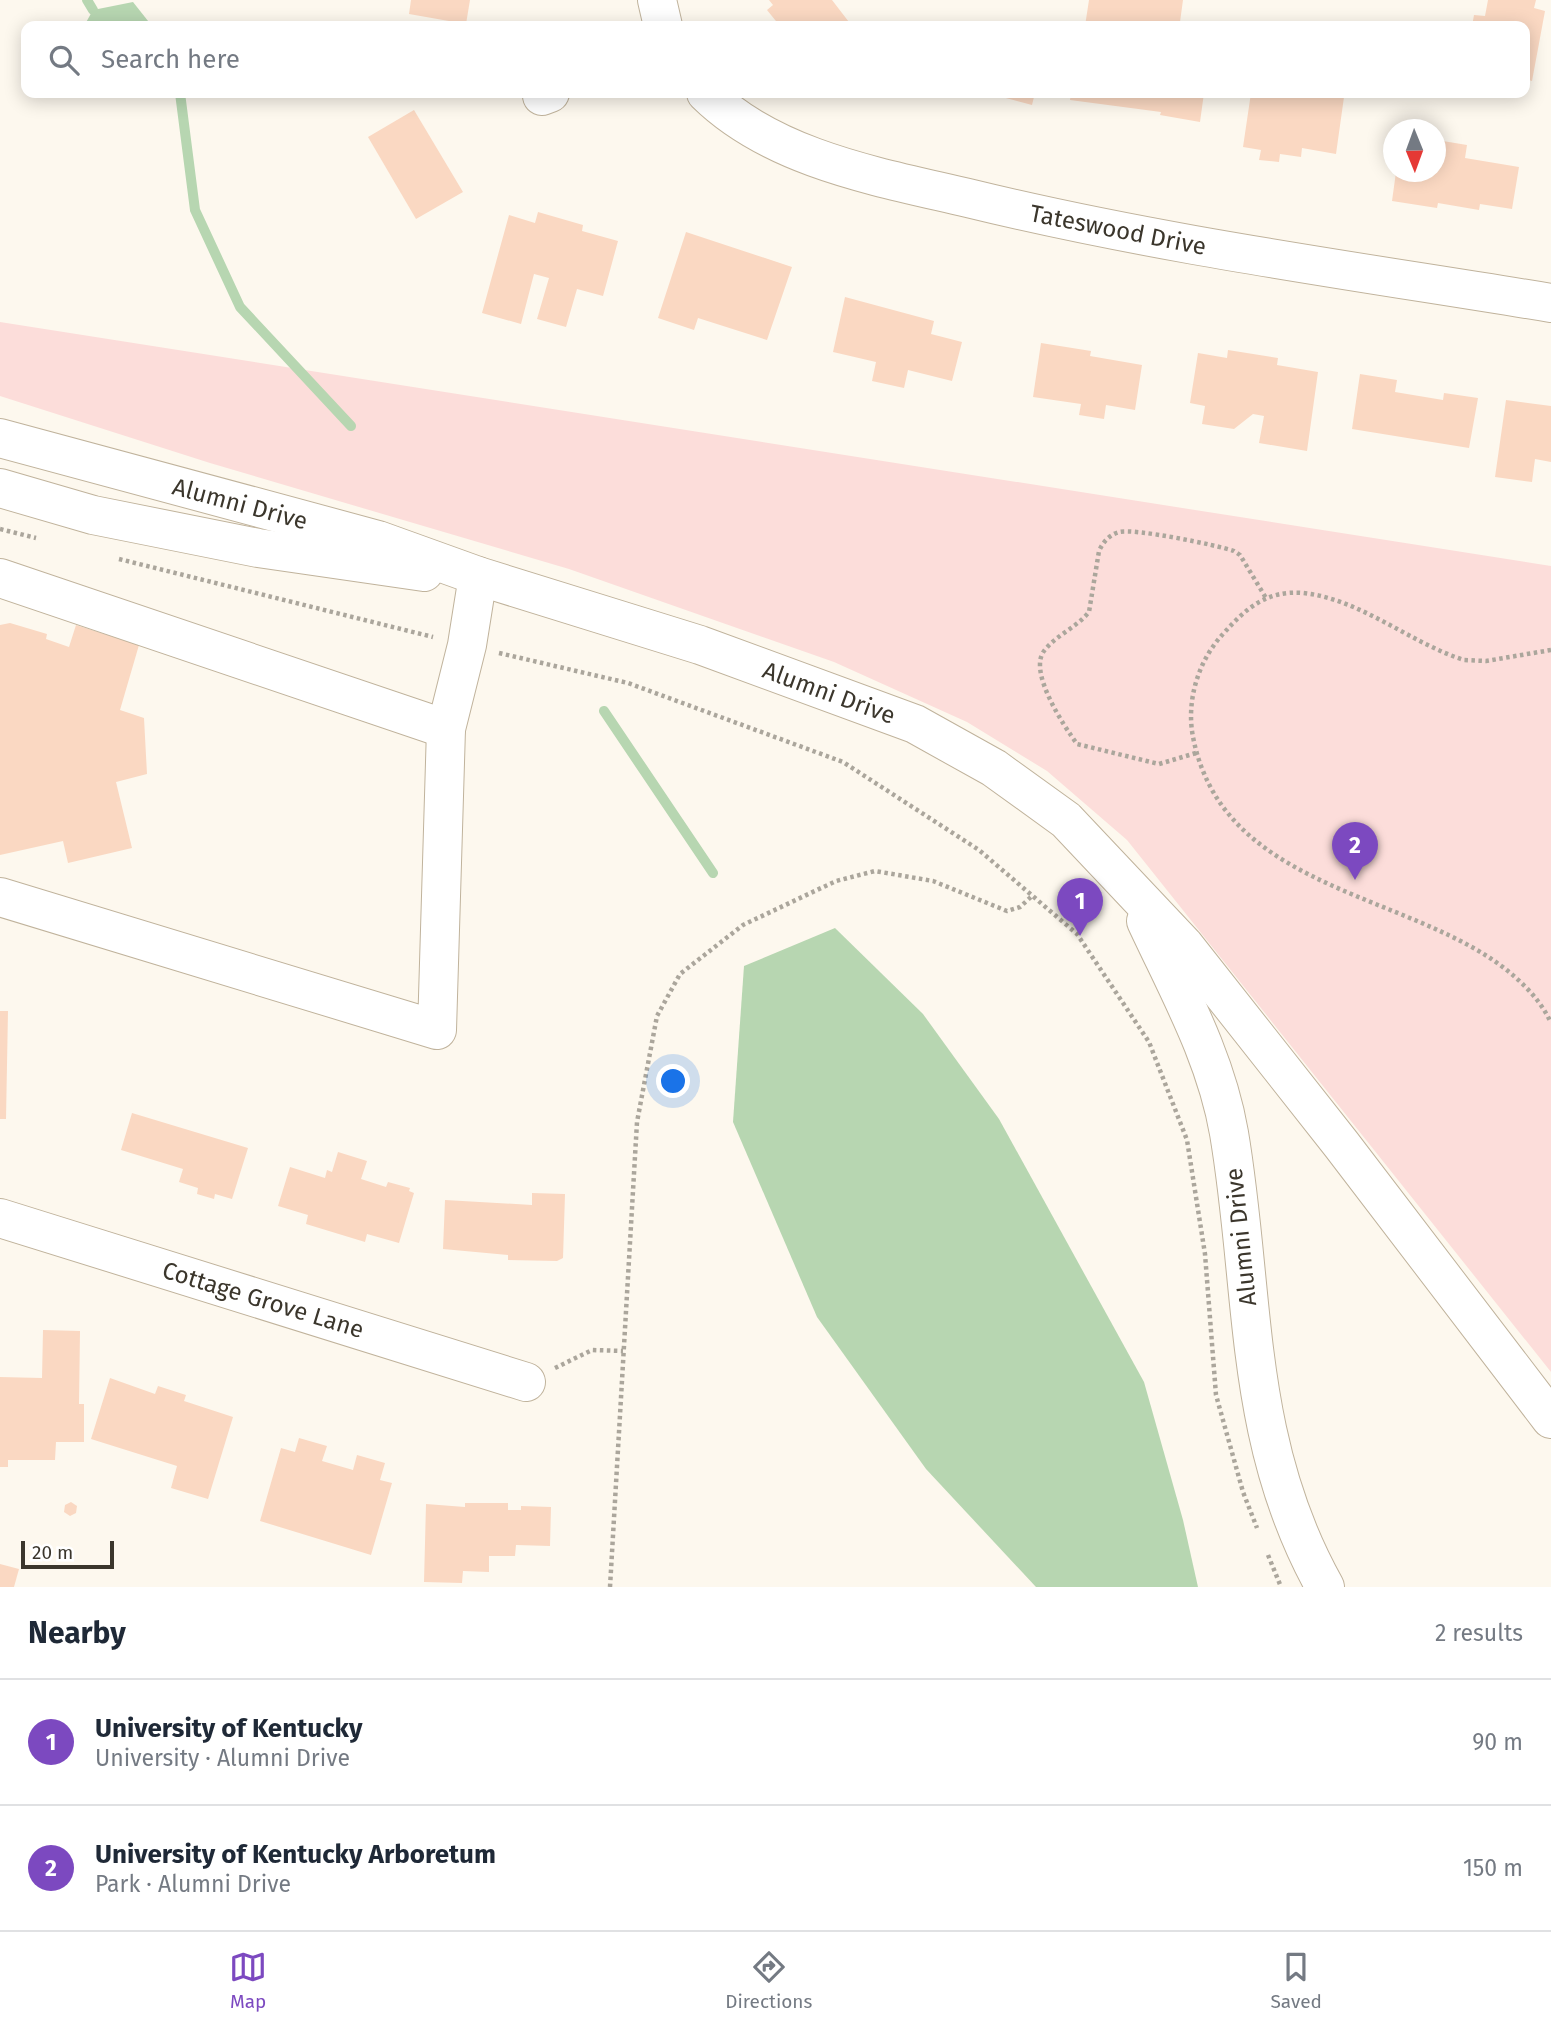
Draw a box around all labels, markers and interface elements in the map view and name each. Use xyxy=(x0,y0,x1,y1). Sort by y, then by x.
search box xyxy=(21,21,1530,98)
icon: search xyxy=(45,41,83,79)
text: Search here xyxy=(101,44,240,75)
north arrow xyxy=(1383,119,1446,182)
street label: Tateswood Drive xyxy=(1028,199,1208,261)
street label: Alumni Drive xyxy=(169,473,311,535)
street label: Alumni Drive xyxy=(759,656,899,730)
pin: 2 xyxy=(1332,822,1378,880)
pin: 1 xyxy=(1057,878,1103,936)
your location xyxy=(656,1064,690,1098)
street label: Alumni Drive xyxy=(1220,1167,1262,1307)
street label: Cottage Grove Lane xyxy=(159,1256,367,1344)
scale bar xyxy=(21,1538,114,1570)
text: 20 m xyxy=(32,1541,73,1564)
text: Nearby xyxy=(28,1615,126,1651)
text: 2 results xyxy=(1435,1619,1523,1647)
text: University of Kentucky xyxy=(95,1713,362,1744)
text: 1 xyxy=(46,1728,56,1756)
text: 90 m xyxy=(1472,1728,1523,1756)
text: University · Alumni Drive xyxy=(95,1744,350,1772)
text: University of Kentucky Arboretum xyxy=(95,1839,496,1870)
text: 2 xyxy=(45,1854,57,1882)
text: 150 m xyxy=(1463,1854,1523,1882)
text: Park · Alumni Drive xyxy=(95,1870,291,1898)
tab: Map xyxy=(229,1948,267,2013)
tab: Directions xyxy=(725,1948,812,2013)
tab: Saved xyxy=(1271,1948,1322,2013)

